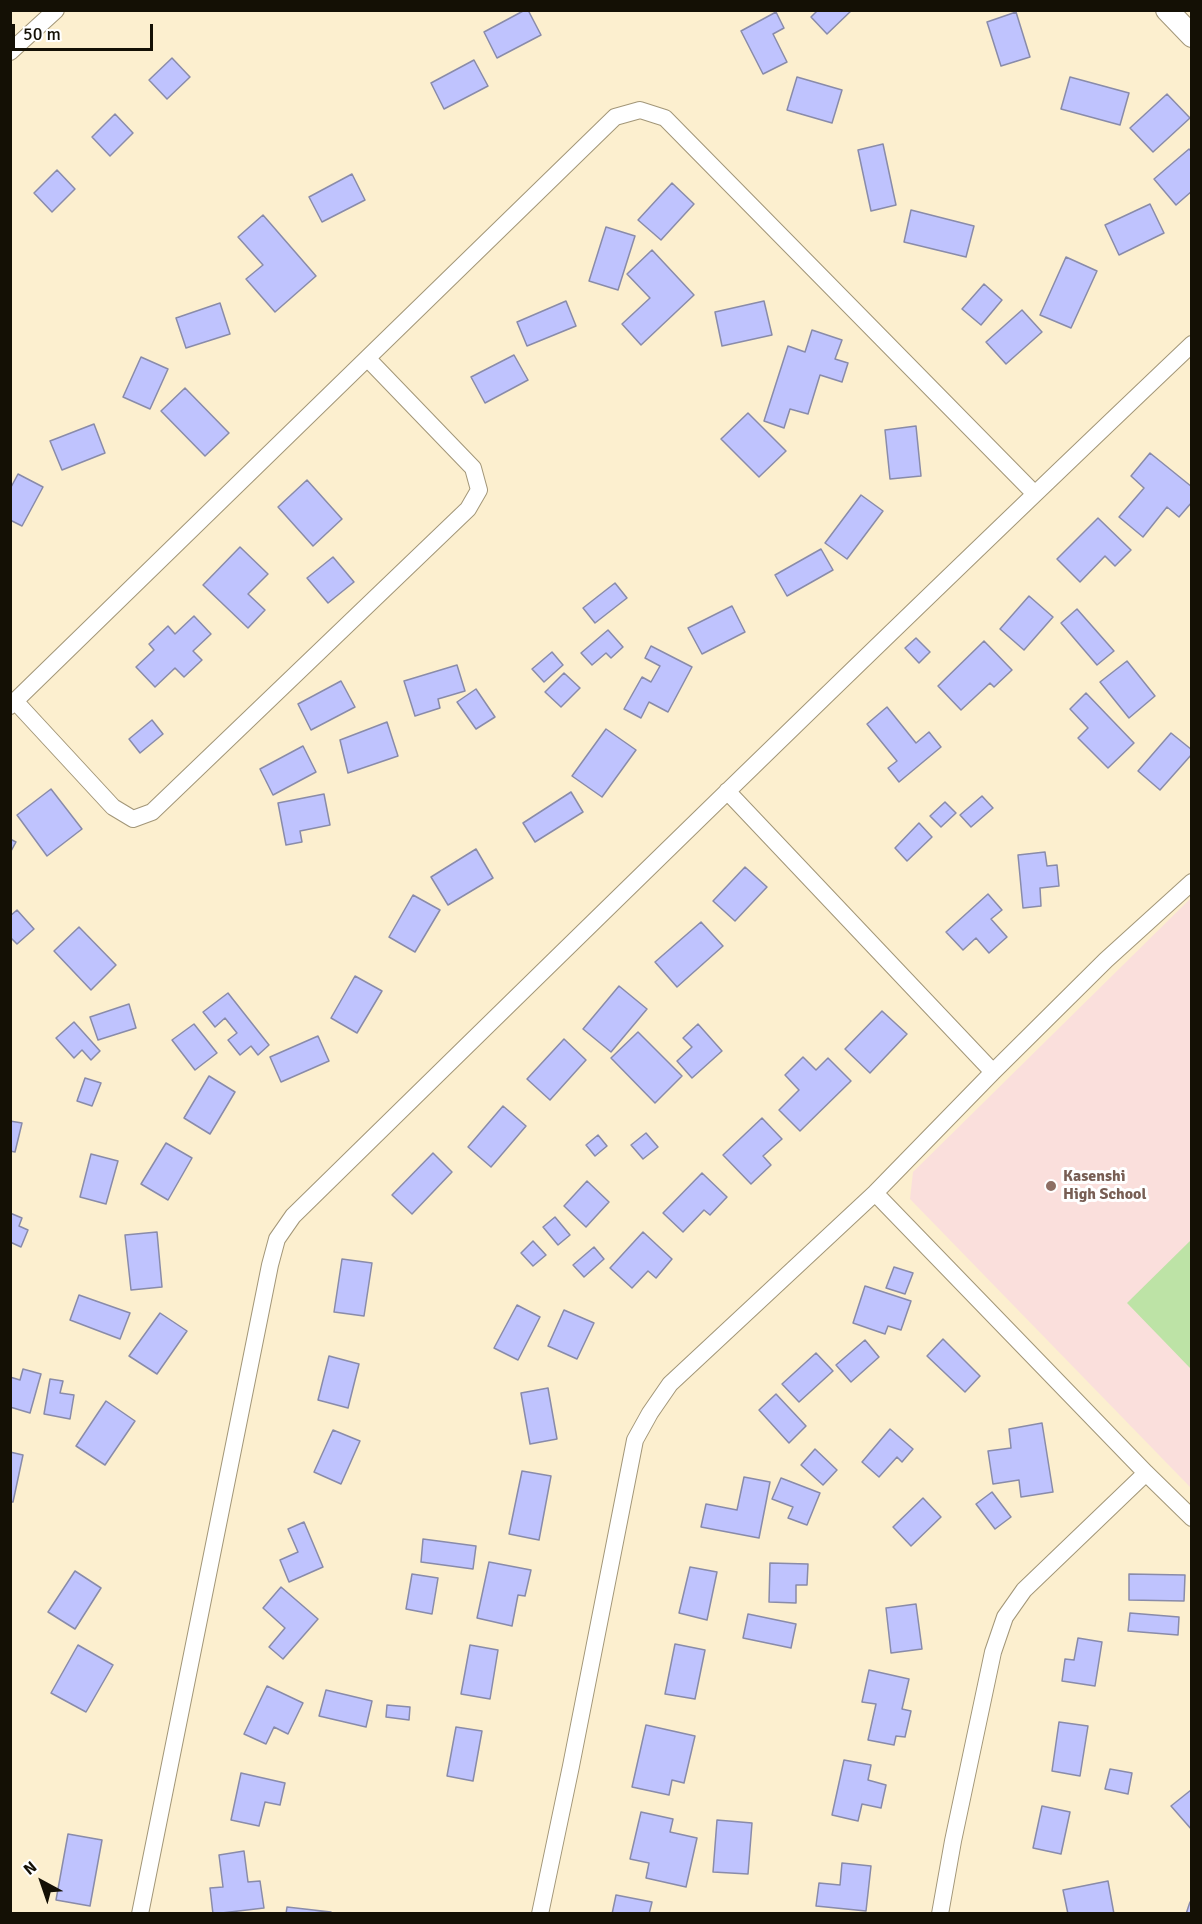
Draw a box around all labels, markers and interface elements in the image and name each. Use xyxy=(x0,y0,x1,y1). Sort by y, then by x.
scale bar xyxy=(15,12,156,50)
text: 50 m xyxy=(23,23,61,45)
place label: Kasenshi High School xyxy=(1063,1167,1146,1205)
marker: Kasenshi High School xyxy=(1044,1179,1058,1193)
north arrow xyxy=(12,1852,72,1912)
text: N xyxy=(20,1857,41,1879)

